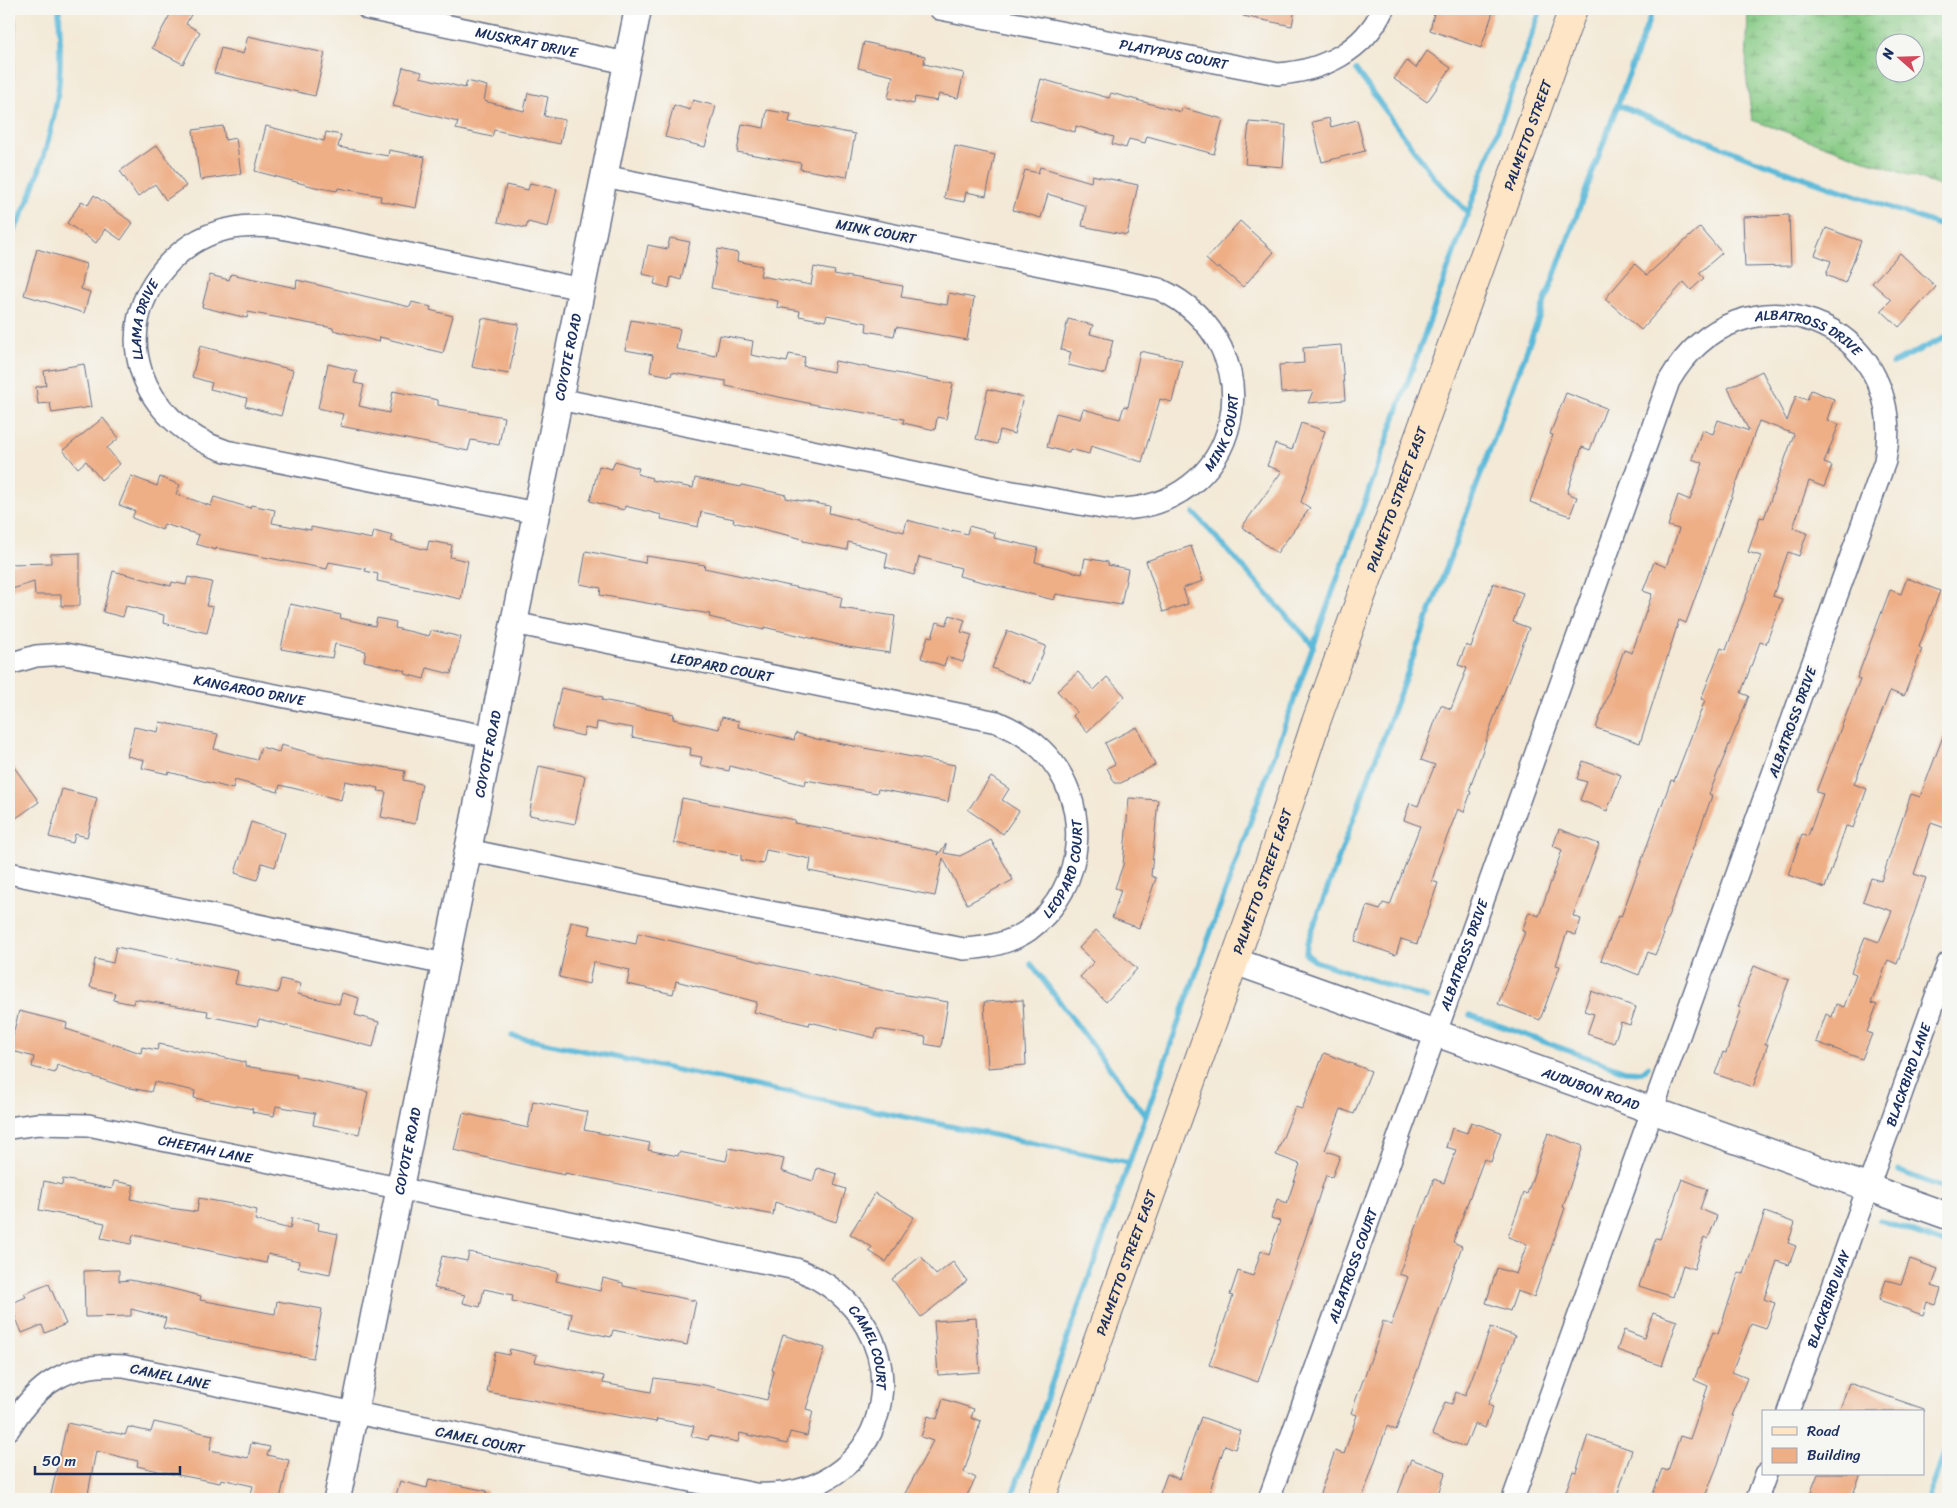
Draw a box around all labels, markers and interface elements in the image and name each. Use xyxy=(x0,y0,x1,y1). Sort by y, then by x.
street label: MUSKRAT DRIVE xyxy=(473,20,581,66)
street label: PLATYPUS COURT xyxy=(1117,32,1231,77)
north arrow xyxy=(1874,32,1924,82)
text: N xyxy=(1875,45,1902,63)
street label: PALMETTO STREET xyxy=(1497,75,1560,194)
street label: MINK COURT xyxy=(834,211,919,252)
street label: LLAMA DRIVE xyxy=(124,273,166,362)
street label: ALBATROSS DRIVE xyxy=(1751,303,1869,363)
street label: COYOTE ROAD xyxy=(547,311,589,403)
street label: MINK COURT xyxy=(1197,393,1246,477)
street label: PALMETTO STREET EAST xyxy=(1359,422,1435,576)
street label: LEOPARD COURT xyxy=(668,645,777,690)
street label: ALBATROSS DRIVE xyxy=(1760,662,1825,782)
street label: KANGAROO DRIVE xyxy=(191,667,308,714)
street label: COYOTE ROAD xyxy=(467,708,509,800)
street label: PALMETTO STREET EAST xyxy=(1226,804,1300,958)
street label: LEOPARD COURT xyxy=(1036,817,1090,924)
street label: ALBATROSS DRIVE xyxy=(1432,895,1496,1015)
street label: BLACKBIRD LANE xyxy=(1879,1019,1939,1130)
street label: AUDUBON ROAD xyxy=(1537,1060,1644,1118)
street label: COYOTE ROAD xyxy=(387,1105,429,1197)
street label: CHEETAH LANE xyxy=(156,1128,256,1171)
street label: PALMETTO STREET EAST xyxy=(1089,1185,1165,1339)
street label: ALBATROSS COURT xyxy=(1321,1204,1385,1328)
street label: BLACKBIRD WAY xyxy=(1800,1246,1858,1352)
street label: CAMEL COURT xyxy=(842,1299,894,1391)
street label: CAMEL LANE xyxy=(128,1356,213,1397)
legend xyxy=(1762,1410,1924,1476)
text: Road xyxy=(1807,1418,1840,1444)
street label: CAMEL COURT xyxy=(433,1419,528,1462)
text: Building xyxy=(1807,1442,1861,1468)
scale bar xyxy=(35,1443,180,1475)
text: 50 m xyxy=(42,1448,77,1474)

